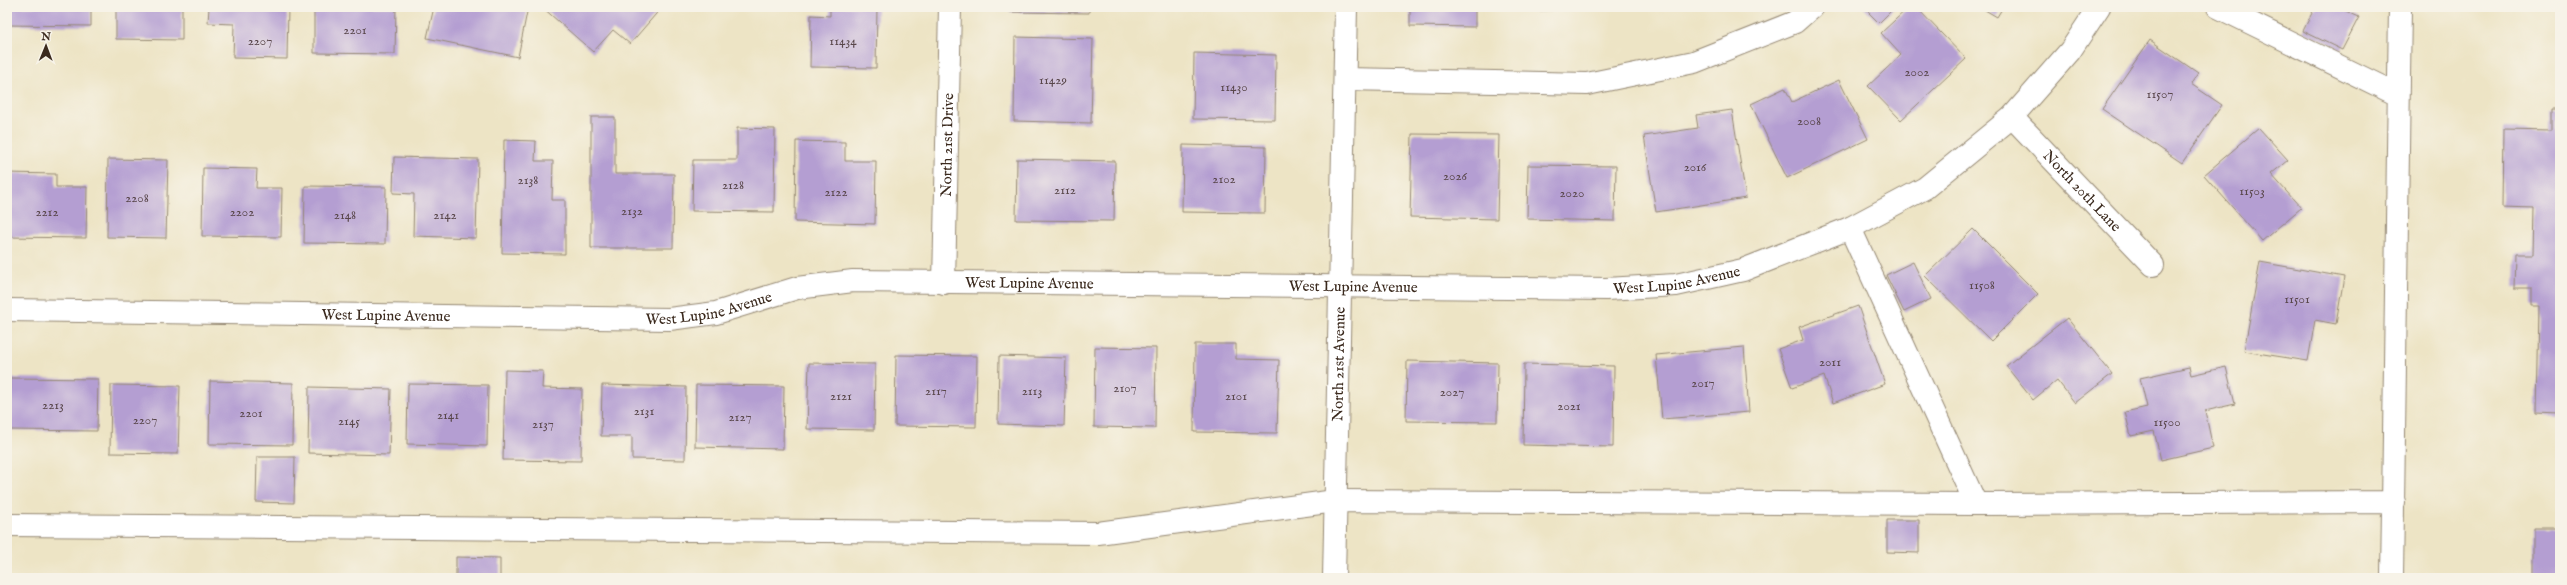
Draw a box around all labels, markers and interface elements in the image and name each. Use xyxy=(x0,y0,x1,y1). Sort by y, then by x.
house number: 2201 xyxy=(343,22,367,39)
north arrow xyxy=(26,26,66,66)
text: N xyxy=(40,30,52,44)
house number: 2207 xyxy=(248,33,272,50)
house number: 11434 xyxy=(829,33,857,50)
house number: 2002 xyxy=(1905,64,1929,81)
house number: 11429 xyxy=(1039,72,1067,89)
house number: 11430 xyxy=(1220,79,1248,96)
house number: 11507 xyxy=(2147,86,2173,103)
street label: North 21st Drive xyxy=(936,93,958,197)
house number: 2008 xyxy=(1797,113,1821,130)
street label: North 20th Lane xyxy=(2039,146,2126,236)
house number: 2016 xyxy=(1684,159,1707,176)
house number: 2026 xyxy=(1443,168,1468,185)
house number: 2102 xyxy=(1212,171,1236,188)
house number: 2138 xyxy=(518,172,538,189)
house number: 2128 xyxy=(722,177,744,194)
house number: 2112 xyxy=(1054,182,1076,199)
house number: 11503 xyxy=(2239,183,2265,200)
house number: 2122 xyxy=(824,184,848,201)
house number: 2020 xyxy=(1560,185,1584,202)
house number: 2208 xyxy=(125,190,149,207)
house number: 2132 xyxy=(621,203,643,220)
house number: 2212 xyxy=(35,204,59,221)
house number: 2202 xyxy=(230,204,254,221)
house number: 2148 xyxy=(334,207,356,224)
house number: 2142 xyxy=(433,207,457,224)
street label: West Lupine Avenue xyxy=(1612,261,1742,298)
street label: West Lupine Avenue xyxy=(965,273,1094,293)
street label: West Lupine Avenue xyxy=(1289,276,1418,297)
house number: 11508 xyxy=(1969,277,1995,294)
street label: West Lupine Avenue xyxy=(645,287,774,329)
house number: 11501 xyxy=(2284,291,2310,308)
street label: West Lupine Avenue xyxy=(321,305,451,326)
street label: North 21st Avenue xyxy=(1328,306,1349,422)
house number: 2011 xyxy=(1819,354,1841,371)
house number: 2017 xyxy=(1691,375,1715,392)
house number: 2107 xyxy=(1113,380,1137,397)
house number: 2117 xyxy=(925,383,947,400)
house number: 2113 xyxy=(1022,383,1042,400)
house number: 2027 xyxy=(1440,384,1464,401)
house number: 2121 xyxy=(830,388,852,405)
house number: 2101 xyxy=(1225,388,1247,405)
house number: 2213 xyxy=(42,397,64,414)
house number: 2021 xyxy=(1557,398,1581,415)
house number: 2131 xyxy=(634,403,654,420)
house number: 2201 xyxy=(239,405,263,422)
house number: 2141 xyxy=(437,407,459,424)
house number: 2127 xyxy=(729,409,751,426)
house number: 2207 xyxy=(133,412,157,429)
house number: 2145 xyxy=(338,413,360,430)
house number: 11500 xyxy=(2153,414,2181,431)
house number: 2137 xyxy=(532,416,554,433)

